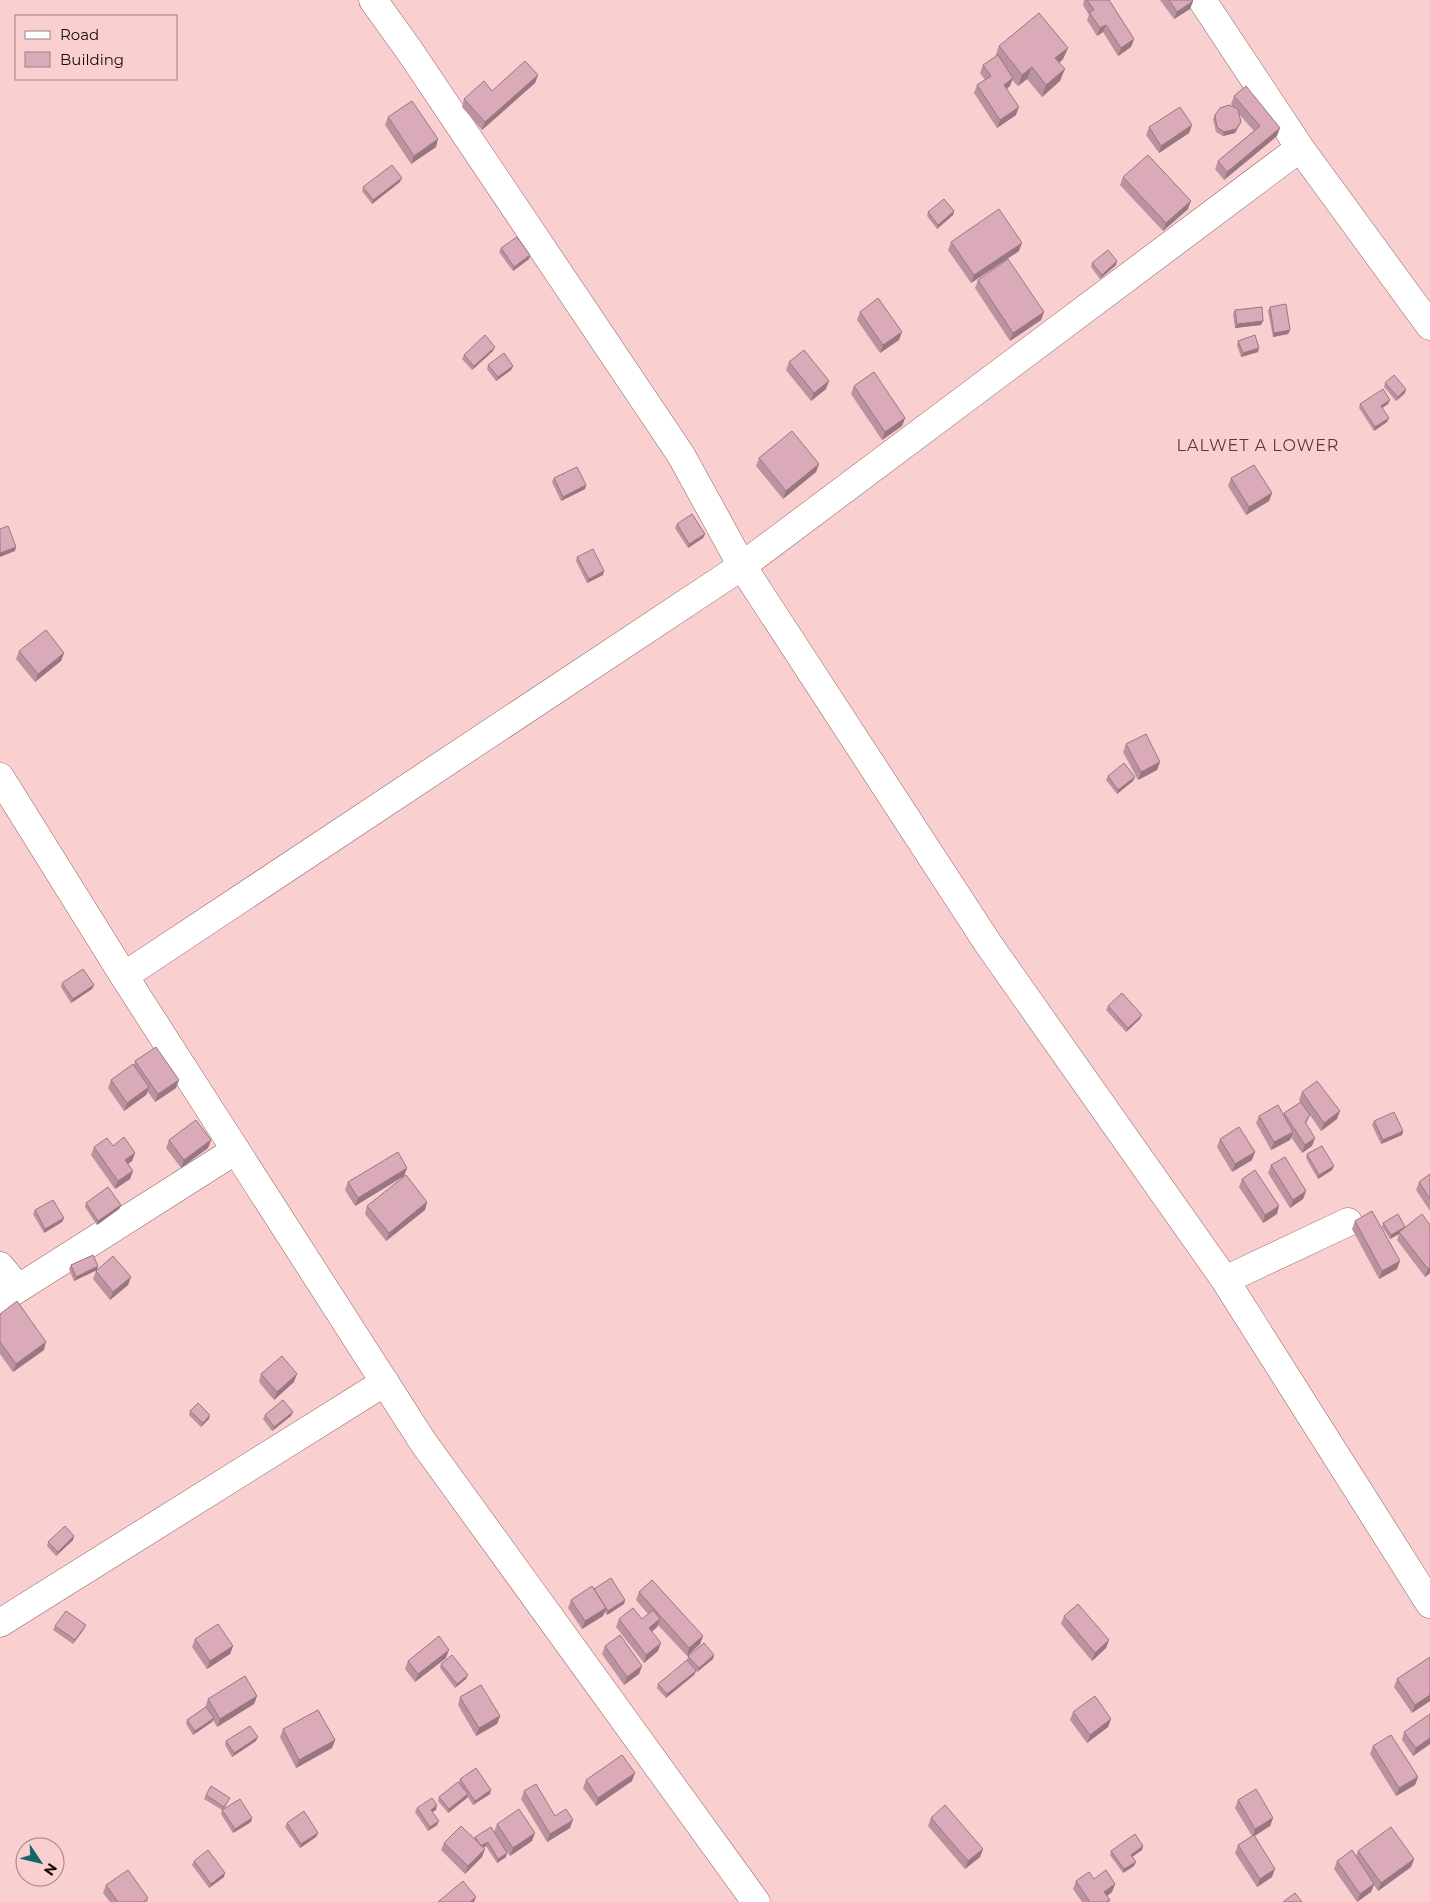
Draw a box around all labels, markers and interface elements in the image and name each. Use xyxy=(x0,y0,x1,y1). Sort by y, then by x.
legend xyxy=(15,15,178,80)
text: Road xyxy=(60,25,99,44)
text: Building xyxy=(60,50,124,69)
district label: LALWET A LOWER xyxy=(1177,436,1339,455)
north arrow xyxy=(15,1837,65,1887)
text: N xyxy=(40,1860,61,1879)

